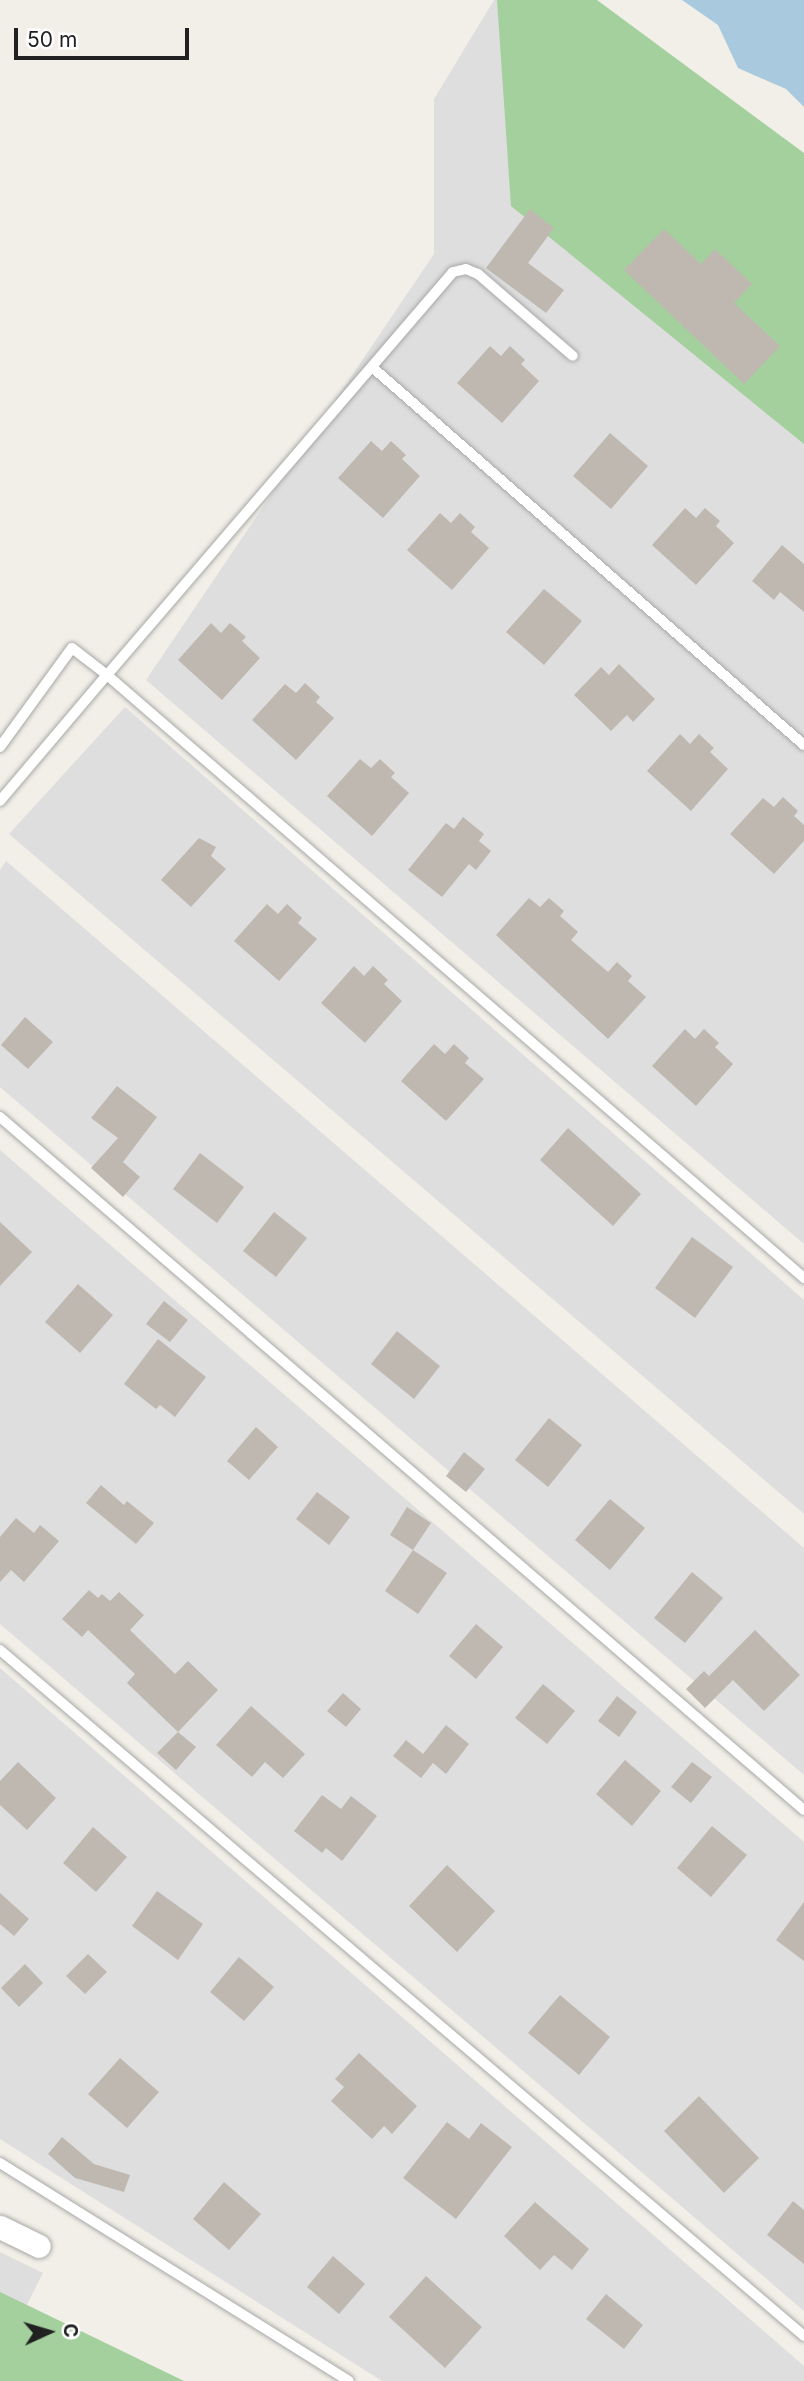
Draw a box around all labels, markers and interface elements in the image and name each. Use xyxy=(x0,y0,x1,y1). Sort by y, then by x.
scale bar xyxy=(18,14,192,58)
text: 50 m xyxy=(27,27,77,52)
north arrow xyxy=(14,2297,84,2367)
text: С xyxy=(58,2323,82,2338)

